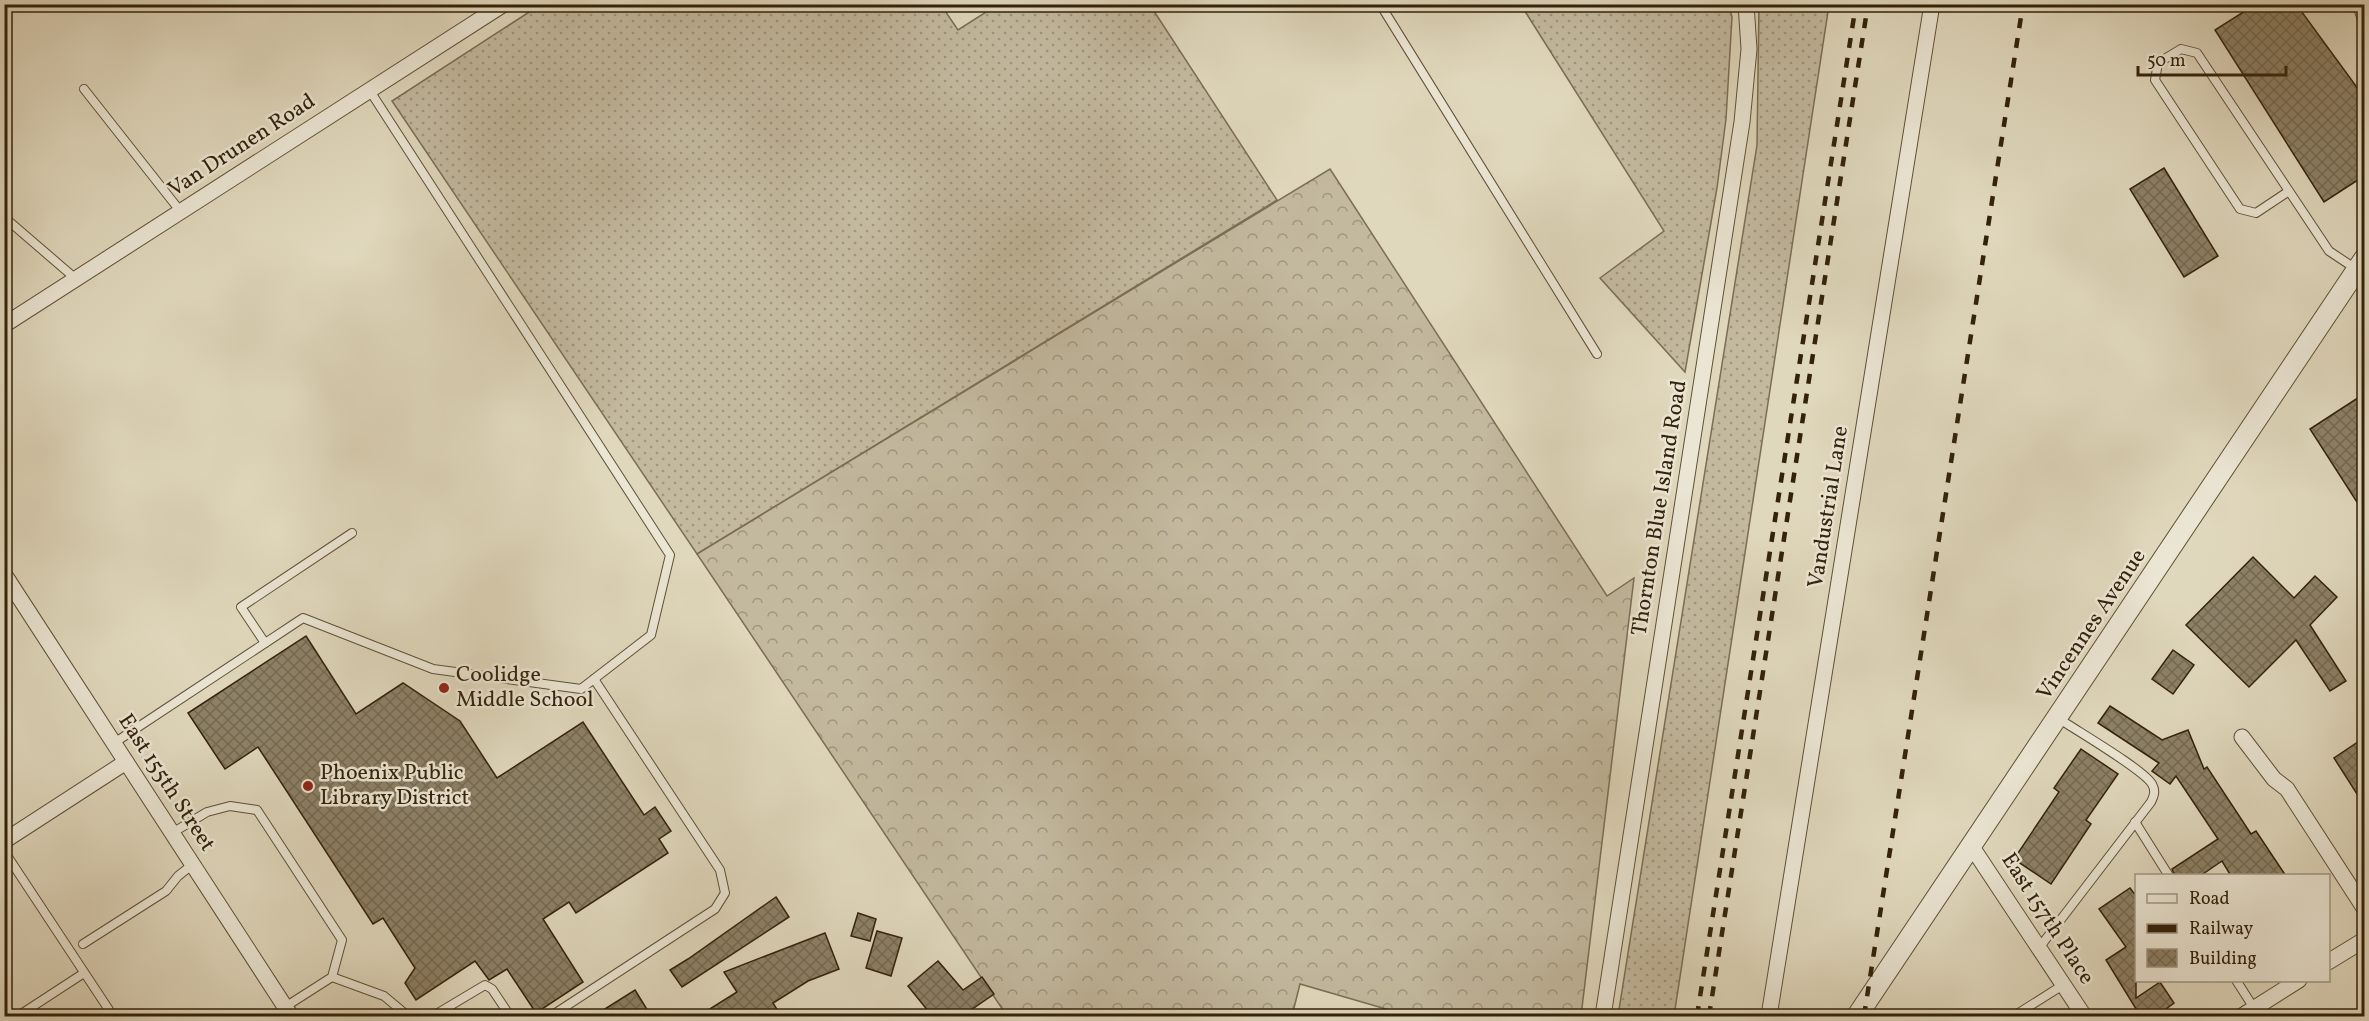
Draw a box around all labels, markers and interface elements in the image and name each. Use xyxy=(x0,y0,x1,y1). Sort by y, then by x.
scale bar xyxy=(2138,39,2286,77)
text: 50 m xyxy=(2147,49,2186,74)
street label: Van Drunen Road xyxy=(162,87,322,205)
street label: Thornton Blue Island Road xyxy=(1624,378,1696,638)
street label: Vandustrial Lane xyxy=(1801,424,1857,590)
street label: Vincennes Avenue xyxy=(2030,543,2154,707)
place label: Coolidge Middle School xyxy=(456,660,594,716)
marker: Coolidge Middle School xyxy=(437,681,451,695)
street label: East 155th Street xyxy=(110,708,222,858)
place label: Phoenix Public Library District xyxy=(320,758,470,814)
marker: Phoenix Public Library District xyxy=(301,779,315,793)
street label: East 157th Place xyxy=(1993,847,2101,991)
legend xyxy=(2135,874,2330,982)
text: Road xyxy=(2189,887,2230,912)
text: Railway xyxy=(2189,917,2253,942)
text: Building xyxy=(2189,947,2257,972)

